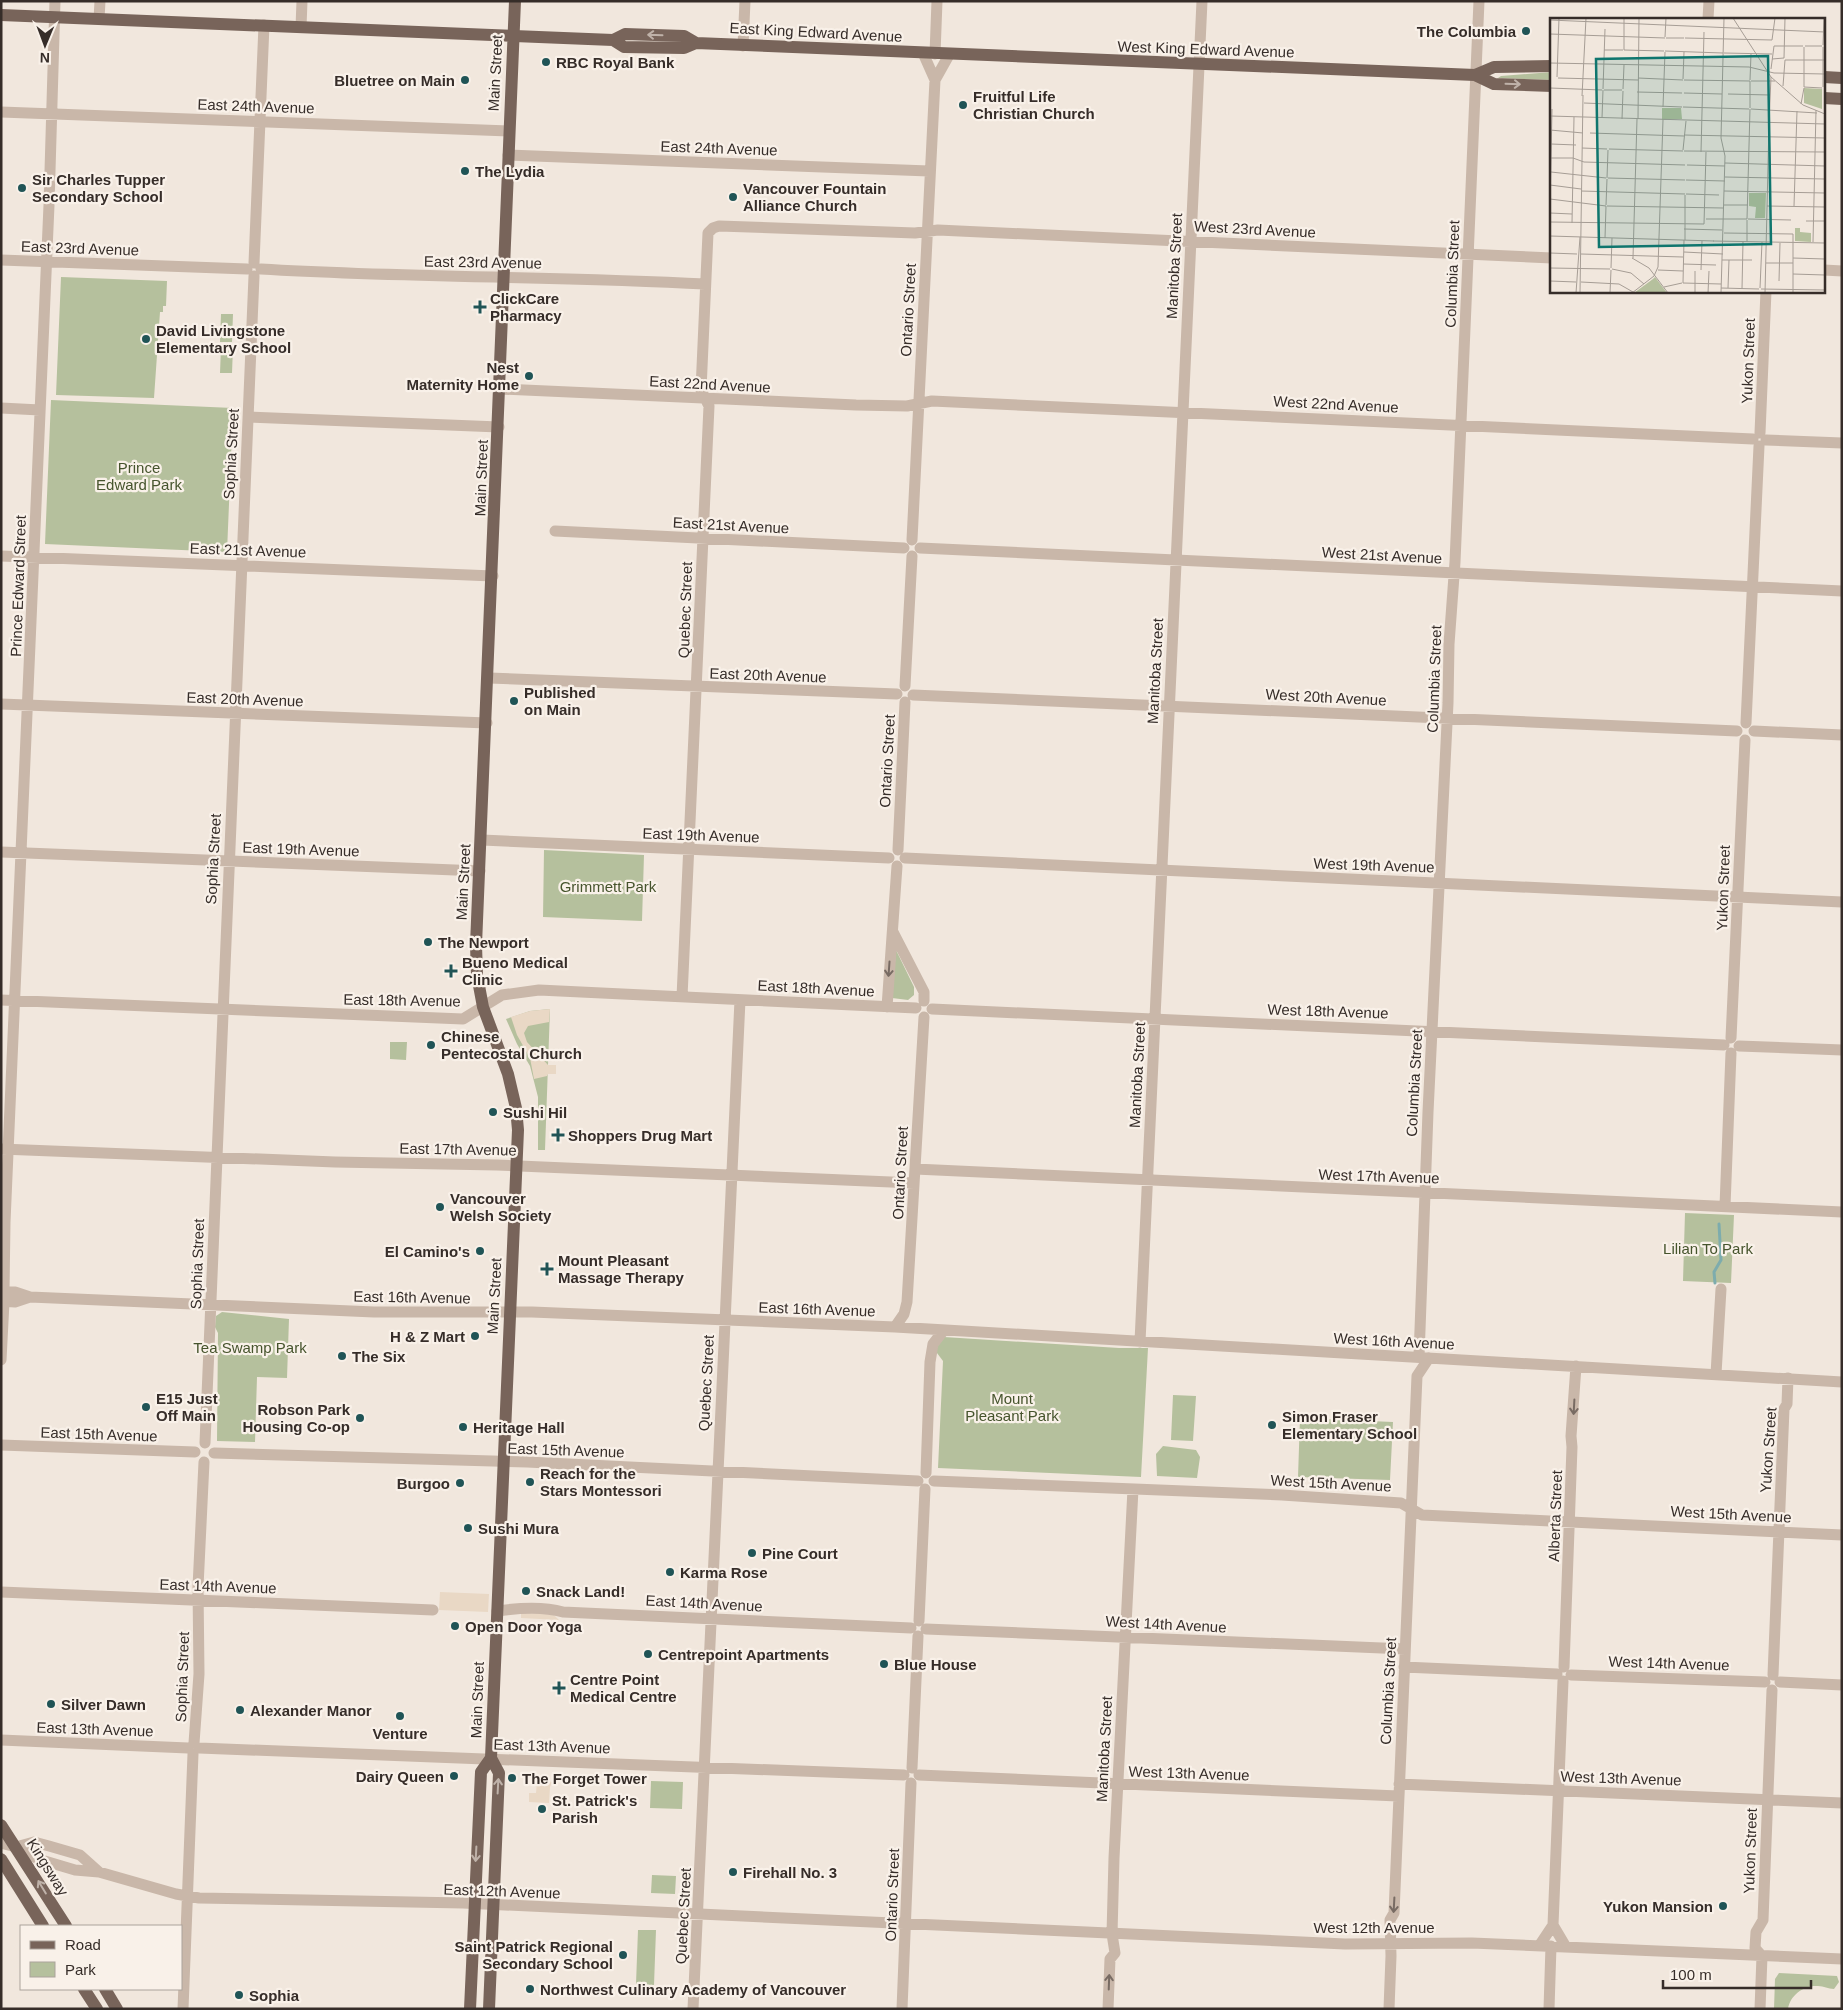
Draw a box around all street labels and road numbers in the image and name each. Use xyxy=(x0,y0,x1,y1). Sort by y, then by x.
street label: East King Edward Avenue xyxy=(729,19,903,45)
street label: Main Street xyxy=(485,33,506,112)
street label: West King Edward Avenue xyxy=(1117,37,1295,61)
street label: East 24th Avenue xyxy=(197,95,315,117)
street label: East 24th Avenue xyxy=(660,137,778,159)
street label: Manitoba Street xyxy=(1163,212,1185,319)
street label: West 23rd Avenue xyxy=(1194,217,1316,241)
street label: Columbia Street xyxy=(1442,219,1462,328)
street label: East 23rd Avenue xyxy=(21,237,139,259)
street label: East 23rd Avenue xyxy=(424,252,542,272)
street label: Ontario Street xyxy=(897,262,919,357)
street label: Yukon Street xyxy=(1738,317,1758,404)
street label: East 22nd Avenue xyxy=(649,372,771,396)
street label: West 22nd Avenue xyxy=(1273,392,1399,416)
street label: Sophia Street xyxy=(220,407,242,500)
street label: Main Street xyxy=(471,439,491,517)
street label: East 21st Avenue xyxy=(672,513,790,537)
street label: Prince Edward Street xyxy=(7,514,29,657)
street label: East 21st Avenue xyxy=(189,539,307,561)
street label: West 21st Avenue xyxy=(1321,543,1443,567)
street label: Quebec Street xyxy=(675,561,695,659)
street label: Manitoba Street xyxy=(1144,617,1166,724)
street label: Columbia Street xyxy=(1424,624,1444,733)
street label: East 20th Avenue xyxy=(709,664,827,686)
street label: West 20th Avenue xyxy=(1265,685,1387,709)
street label: East 20th Avenue xyxy=(186,688,304,710)
street label: Ontario Street xyxy=(876,713,898,808)
street label: Sophia Street xyxy=(202,812,224,905)
street label: East 19th Avenue xyxy=(642,824,760,846)
street label: East 19th Avenue xyxy=(242,838,360,860)
street label: Main Street xyxy=(453,842,474,921)
street label: Yukon Street xyxy=(1713,844,1733,931)
street label: West 19th Avenue xyxy=(1313,854,1435,876)
street label: East 18th Avenue xyxy=(757,976,875,1000)
street label: East 18th Avenue xyxy=(343,990,461,1010)
street label: West 18th Avenue xyxy=(1267,1000,1389,1022)
street label: Manitoba Street xyxy=(1126,1021,1148,1128)
street label: Columbia Street xyxy=(1403,1028,1425,1137)
street label: Ontario Street xyxy=(889,1125,911,1220)
street label: East 17th Avenue xyxy=(399,1139,517,1159)
street label: West 17th Avenue xyxy=(1318,1165,1440,1187)
street label: Sophia Street xyxy=(187,1217,207,1310)
street label: Main Street xyxy=(484,1256,505,1335)
street label: East 16th Avenue xyxy=(353,1287,471,1307)
street label: East 16th Avenue xyxy=(758,1298,876,1320)
street label: West 16th Avenue xyxy=(1333,1329,1455,1353)
street label: Quebec Street xyxy=(695,1333,717,1432)
street label: Yukon Street xyxy=(1757,1406,1780,1493)
street label: East 15th Avenue xyxy=(40,1423,158,1445)
street label: East 15th Avenue xyxy=(507,1439,625,1461)
street label: Alberta Street xyxy=(1545,1469,1565,1562)
street label: West 15th Avenue xyxy=(1270,1471,1392,1495)
street label: West 15th Avenue xyxy=(1670,1502,1792,1526)
street label: East 14th Avenue xyxy=(159,1575,277,1597)
street label: East 14th Avenue xyxy=(645,1591,763,1615)
street label: West 14th Avenue xyxy=(1105,1612,1227,1636)
street label: Sophia Street xyxy=(172,1630,192,1723)
street label: Columbia Street xyxy=(1377,1636,1399,1745)
street label: West 14th Avenue xyxy=(1608,1652,1730,1674)
street label: Main Street xyxy=(467,1661,487,1739)
street label: Manitoba Street xyxy=(1093,1695,1115,1802)
street label: East 13th Avenue xyxy=(36,1718,154,1740)
street label: East 13th Avenue xyxy=(493,1735,611,1757)
street label: West 13th Avenue xyxy=(1128,1762,1250,1784)
street label: West 13th Avenue xyxy=(1560,1767,1682,1789)
street label: Yukon Street xyxy=(1740,1807,1760,1894)
street label: Kingsway xyxy=(24,1835,72,1899)
street label: Ontario Street xyxy=(882,1847,902,1942)
street label: Quebec Street xyxy=(672,1866,694,1965)
street label: East 12th Avenue xyxy=(443,1880,561,1902)
street label: West 12th Avenue xyxy=(1313,1919,1435,1936)

